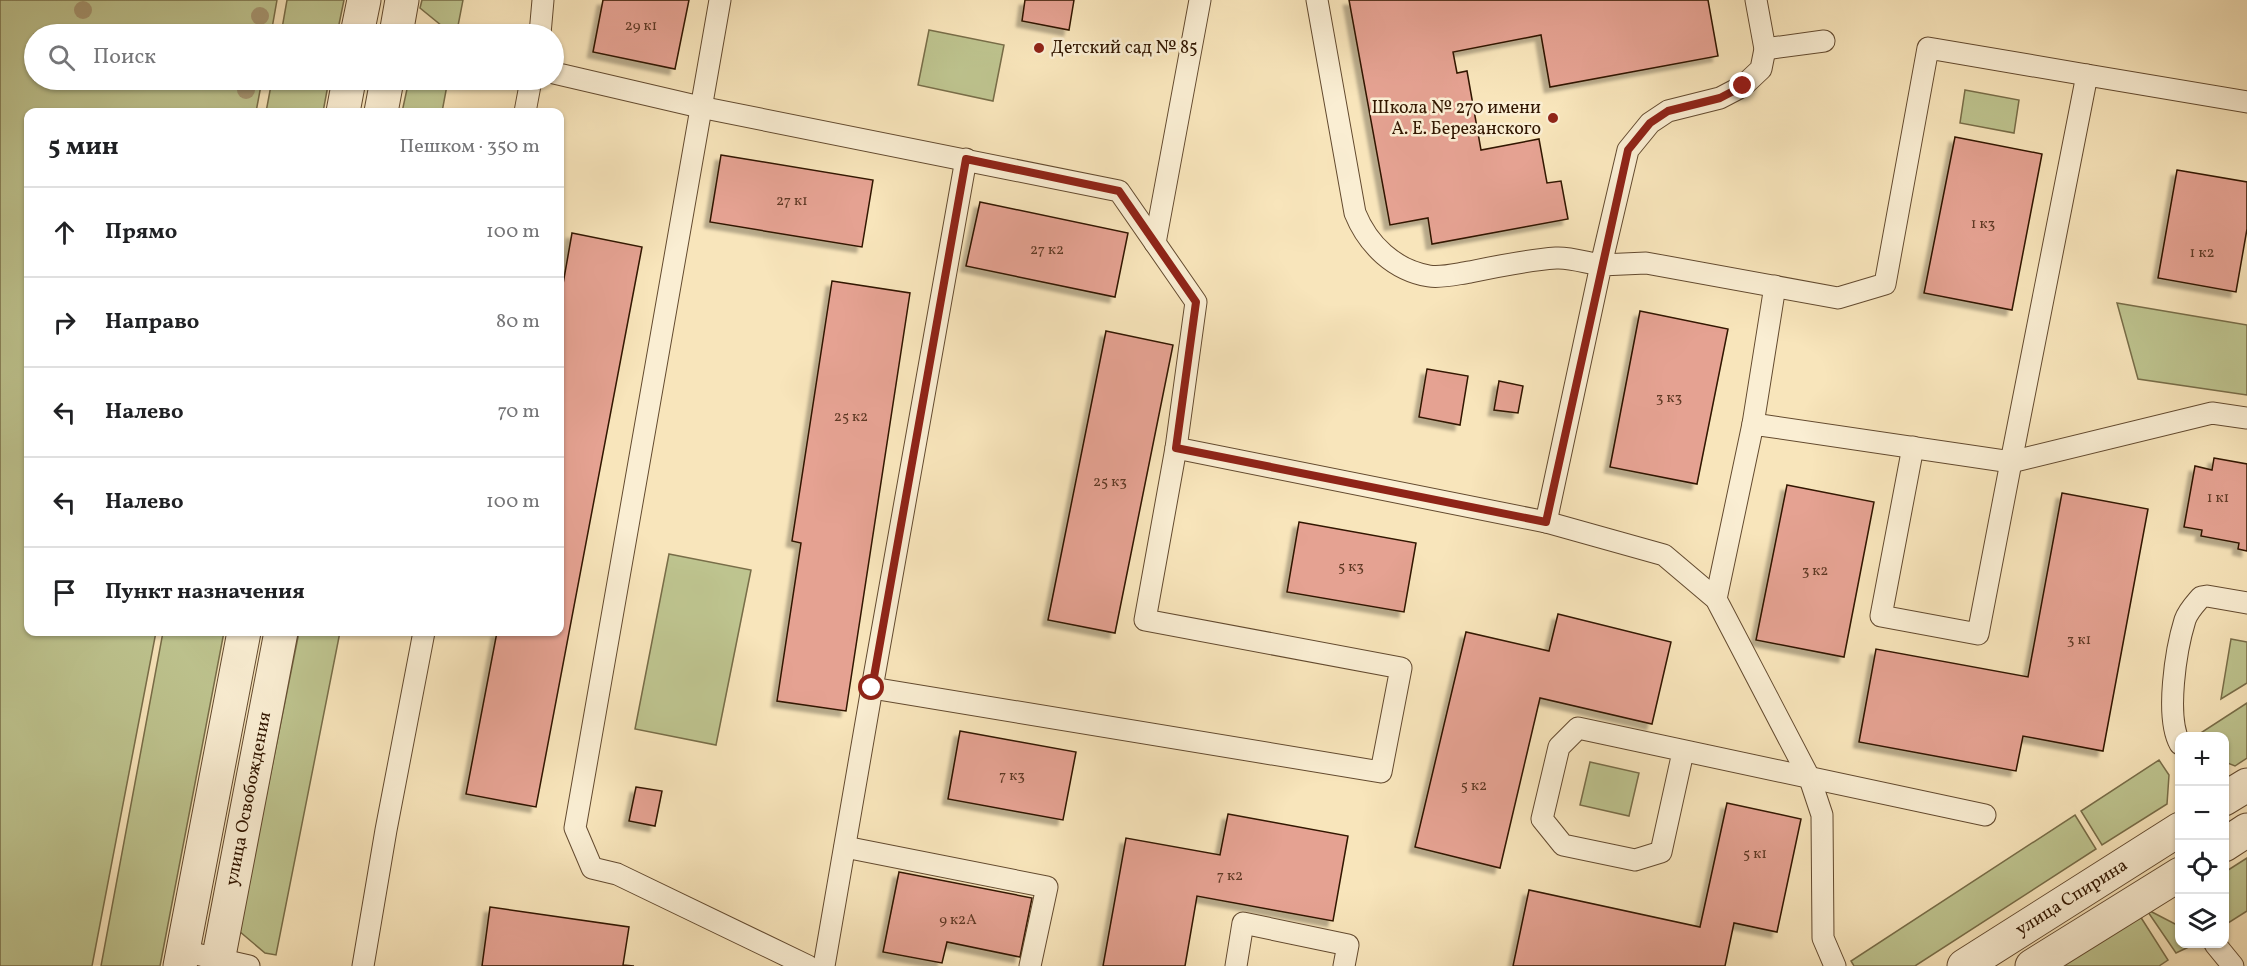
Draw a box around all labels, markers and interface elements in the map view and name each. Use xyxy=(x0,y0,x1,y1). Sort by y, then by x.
house number: 29 к1 xyxy=(625,16,657,37)
search box xyxy=(24,24,564,90)
place label: Детский сад № 85 xyxy=(1051,36,1198,61)
icon: search xyxy=(45,41,78,74)
marker: Детский сад № 85 xyxy=(1032,41,1046,55)
text: Поиск xyxy=(93,42,156,73)
route end xyxy=(1729,72,1755,98)
place label: Школа № 270 имени А. Е. Березанского xyxy=(1372,96,1541,142)
marker: Школа № 270 имени А. Е. Березанского xyxy=(1546,111,1560,125)
text: 5 мин xyxy=(48,129,119,165)
text: Пешком · 350 m xyxy=(400,133,540,161)
house number: 27 к1 xyxy=(776,191,808,212)
house number: 1 к3 xyxy=(1971,214,1995,235)
icon: ahead xyxy=(48,216,81,249)
text: Прямо xyxy=(105,217,177,248)
text: 100 m xyxy=(486,218,540,246)
house number: 27 к2 xyxy=(1030,240,1064,261)
house number: 1 к2 xyxy=(2190,243,2214,264)
icon: right xyxy=(48,306,81,339)
text: Направо xyxy=(105,307,199,338)
text: 80 m xyxy=(496,308,540,336)
house number: 3 к3 xyxy=(1656,388,1682,409)
icon: left xyxy=(48,396,81,429)
text: Налево xyxy=(105,397,184,428)
text: 70 m xyxy=(497,398,540,426)
house number: 25 к2 xyxy=(834,407,868,428)
house number: 25 к3 xyxy=(1093,472,1127,493)
icon: left xyxy=(48,486,81,519)
text: Налево xyxy=(105,487,184,518)
text: 100 m xyxy=(486,488,540,516)
house number: 1 к1 xyxy=(2207,488,2229,509)
house number: 5 к3 xyxy=(1338,557,1364,578)
house number: 3 к2 xyxy=(1802,561,1828,582)
icon: arrive xyxy=(48,576,81,609)
text: Пункт назначения xyxy=(105,577,305,608)
house number: 3 к1 xyxy=(2067,630,2091,651)
route start xyxy=(858,674,884,700)
street label: улица Освобождения xyxy=(220,710,278,888)
map controls xyxy=(2175,732,2229,948)
button: + xyxy=(2175,732,2229,786)
house number: 7 к3 xyxy=(999,766,1025,787)
house number: 5 к2 xyxy=(1461,776,1487,797)
button: − xyxy=(2175,786,2229,840)
button: locate xyxy=(2175,840,2229,894)
house number: 5 к1 xyxy=(1743,844,1767,865)
street label: улица Спирина xyxy=(2011,853,2133,943)
house number: 7 к2 xyxy=(1217,866,1243,887)
button: layers xyxy=(2175,894,2229,948)
house number: 9 к2А xyxy=(939,910,977,931)

